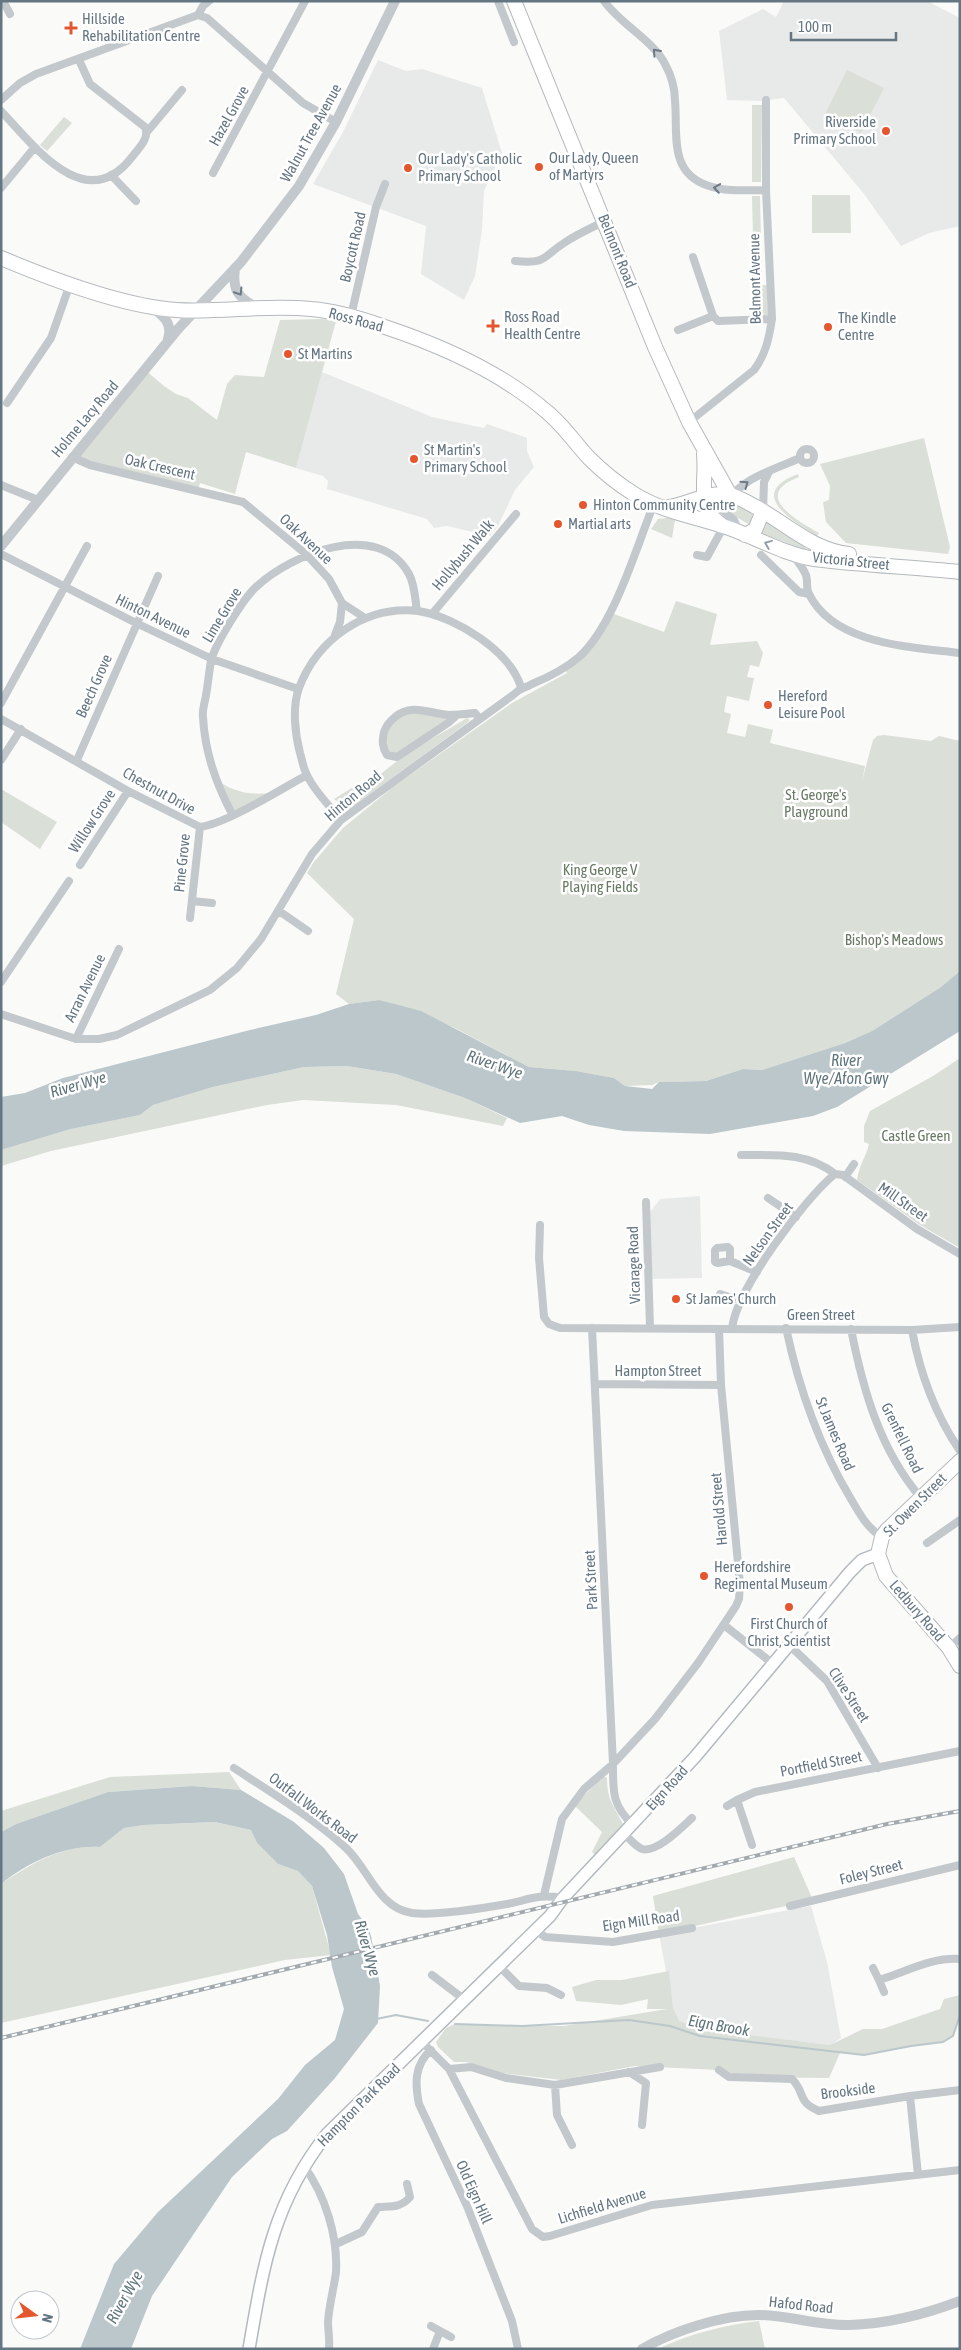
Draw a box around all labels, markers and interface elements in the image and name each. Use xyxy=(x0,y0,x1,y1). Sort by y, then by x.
place label: Hillside Rehabilitation Centre xyxy=(82,10,201,44)
scale bar xyxy=(791,10,896,42)
text: 100 m xyxy=(798,18,832,35)
marker: Hillside Rehabilitation Centre xyxy=(64,21,78,35)
one-way arrow xyxy=(652,49,661,58)
street label: Walnut Tree Avenue xyxy=(277,81,345,185)
street label: Hazel Grove xyxy=(205,83,252,149)
place label: Riverside Primary School xyxy=(793,113,876,147)
marker: Riverside Primary School xyxy=(880,125,892,137)
place label: Our Lady, Queen of Martyrs xyxy=(549,149,639,183)
place label: Our Lady's Catholic Primary School xyxy=(418,150,522,184)
marker: Our Lady, Queen of Martyrs xyxy=(533,161,545,173)
marker: Our Lady's Catholic Primary School xyxy=(402,162,414,174)
one-way arrow xyxy=(713,183,722,193)
street label: Boycott Road xyxy=(336,210,369,284)
street label: Belmont Road xyxy=(595,211,640,290)
street label: Belmont Avenue xyxy=(745,233,764,325)
one-way arrow xyxy=(232,287,242,296)
street label: Ross Road xyxy=(327,304,385,335)
place label: Ross Road Health Centre xyxy=(504,308,581,342)
place label: The Kindle Centre xyxy=(838,309,896,343)
marker: Ross Road Health Centre xyxy=(486,319,500,333)
marker: The Kindle Centre xyxy=(822,321,834,333)
place label: St Martins xyxy=(298,345,352,362)
marker: St Martins xyxy=(282,348,294,360)
street label: Holme Lacy Road xyxy=(48,377,122,460)
place label: St Martin's Primary School xyxy=(424,441,507,475)
street label: Oak Crescent xyxy=(123,450,197,483)
marker: St Martin's Primary School xyxy=(408,453,420,465)
one-way arrow xyxy=(739,481,749,490)
place label: Hinton Community Centre xyxy=(593,496,735,513)
marker: Hinton Community Centre xyxy=(577,499,589,511)
street label: Oak Avenue xyxy=(276,510,336,567)
place label: Martial arts xyxy=(568,515,631,532)
street label: Hollybush Walk xyxy=(428,516,497,593)
marker: Martial arts xyxy=(552,518,564,530)
one-way arrow xyxy=(764,539,773,550)
street label: Victoria Street xyxy=(812,548,890,573)
street label: Lime Grove xyxy=(199,584,245,645)
street label: Hinton Avenue xyxy=(113,590,194,641)
street label: Beech Grove xyxy=(72,651,115,720)
place label: Hereford Leisure Pool xyxy=(778,687,845,721)
marker: Hereford Leisure Pool xyxy=(762,699,774,711)
street label: Chestnut Drive xyxy=(120,764,199,818)
street label: Hinton Road xyxy=(321,767,384,824)
street label: Willow Grove xyxy=(65,786,118,856)
park label: St. George's Playground xyxy=(784,786,848,820)
street label: Pine Grove xyxy=(170,833,193,893)
park label: King George V Playing Fields xyxy=(562,861,638,895)
park label: Bishop's Meadows xyxy=(845,931,943,948)
street label: Arran Avenue xyxy=(61,951,108,1025)
water label: River Wye xyxy=(465,1046,525,1083)
water label: River Wye/Afon Gwy xyxy=(803,1051,889,1088)
water label: River Wye xyxy=(48,1067,108,1102)
park label: Castle Green xyxy=(881,1127,951,1144)
street label: Mill Street xyxy=(875,1178,931,1225)
street label: Nelson Street xyxy=(739,1199,796,1269)
street label: Vicarage Road xyxy=(624,1226,643,1304)
place label: St James' Church xyxy=(686,1290,776,1307)
marker: St James' Church xyxy=(670,1293,682,1305)
street label: Green Street xyxy=(787,1306,855,1323)
street label: Hampton Street xyxy=(614,1362,702,1379)
street label: St James Road xyxy=(812,1395,859,1473)
street label: Grenfell Road xyxy=(878,1400,927,1476)
street label: St. Owen Street xyxy=(880,1470,950,1540)
street label: Harold Street xyxy=(707,1472,730,1546)
street label: Park Street xyxy=(580,1550,601,1610)
place label: Herefordshire Regimental Museum xyxy=(714,1558,828,1592)
marker: Herefordshire Regimental Museum xyxy=(698,1570,710,1582)
street label: Ledbury Road xyxy=(886,1577,948,1645)
marker: First Church of Christ, Scientist xyxy=(783,1601,795,1613)
place label: First Church of Christ, Scientist xyxy=(747,1615,831,1649)
street label: Clive Street xyxy=(825,1664,873,1725)
street label: Portfield Street xyxy=(778,1747,863,1780)
street label: Eign Road xyxy=(642,1762,691,1814)
street label: Outfall Works Road xyxy=(266,1769,361,1846)
street label: Foley Street xyxy=(838,1855,904,1888)
street label: Eign Mill Road xyxy=(601,1907,681,1934)
water label: River Wye xyxy=(350,1918,385,1978)
water label: Eign Brook xyxy=(687,2011,752,2040)
street label: Hampton Park Road xyxy=(314,2060,404,2150)
street label: Brookside xyxy=(820,2079,876,2102)
street label: Old Eign Hill xyxy=(453,2158,496,2226)
street label: Lichfield Avenue xyxy=(556,2184,648,2227)
water label: River Wye xyxy=(102,2267,147,2327)
north arrow xyxy=(10,2290,60,2340)
street label: Hafod Road xyxy=(768,2293,834,2316)
text: N xyxy=(39,2312,56,2324)

